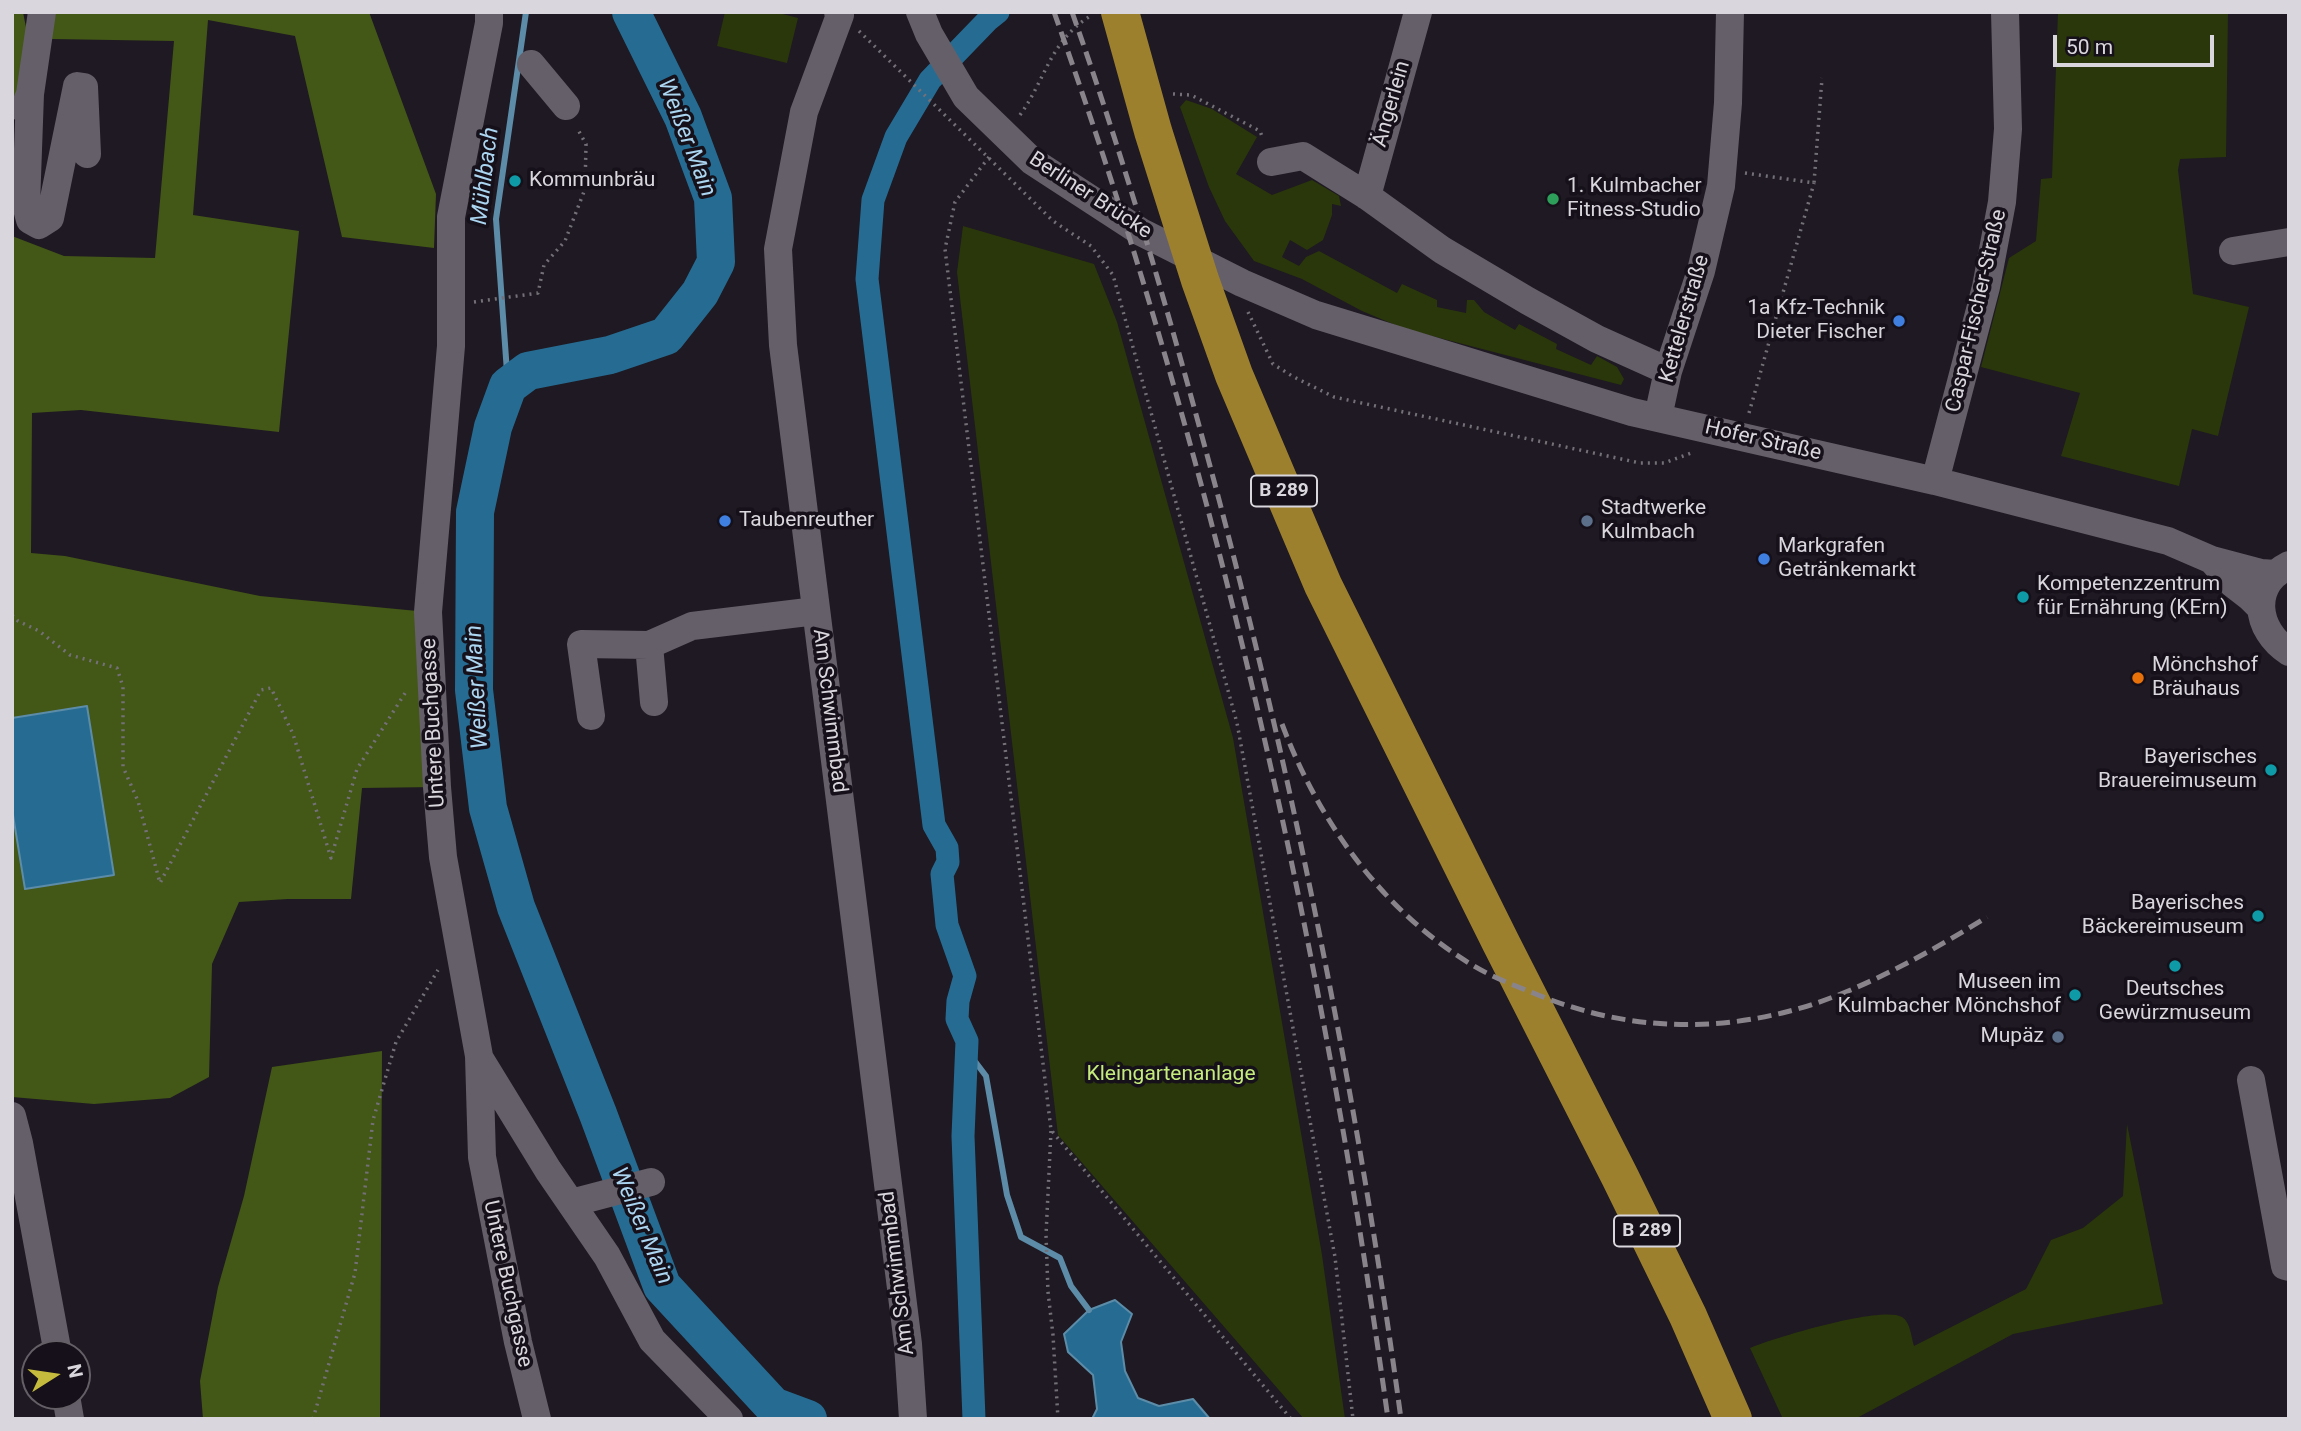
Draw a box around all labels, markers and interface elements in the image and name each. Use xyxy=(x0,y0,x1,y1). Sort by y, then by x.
scale bar xyxy=(2056,21,2217,65)
text: 50 m xyxy=(2066,35,2113,59)
street label: Ängerlein xyxy=(1368,58,1416,150)
water label: Weißer Main xyxy=(651,75,721,201)
water label: Mühlbach xyxy=(466,126,506,226)
street label: Berliner Brücke xyxy=(1024,147,1156,245)
place label: Kommunbräu xyxy=(529,168,655,194)
marker: Kommunbräu xyxy=(507,173,523,189)
place label: 1. Kulmbacher Fitness-Studio xyxy=(1567,174,1702,224)
marker: 1. Kulmbacher Fitness-Studio xyxy=(1545,191,1561,207)
street label: Caspar-Fischer-Straße xyxy=(1941,207,2013,415)
street label: Kettelerstraße xyxy=(1655,252,1715,386)
place label: 1a Kfz-Technik Dieter Fischer xyxy=(1747,296,1885,346)
marker: 1a Kfz-Technik Dieter Fischer xyxy=(1891,313,1907,329)
street label: Hofer Straße xyxy=(1702,415,1824,467)
road number: B 289 xyxy=(1251,476,1317,506)
place label: Stadtwerke Kulmbach xyxy=(1601,496,1706,546)
place label: Taubenreuther xyxy=(739,508,874,534)
marker: Taubenreuther xyxy=(717,513,733,529)
marker: Stadtwerke Kulmbach xyxy=(1579,513,1595,529)
place label: Markgrafen Getränkemarkt xyxy=(1778,534,1916,584)
marker: Markgrafen Getränkemarkt xyxy=(1756,551,1772,567)
place label: Kompetenzzentrum für Ernährung (KErn) xyxy=(2037,572,2227,622)
marker: Kompetenzzentrum für Ernährung (KErn) xyxy=(2015,589,2031,605)
water label: Weißer Main xyxy=(461,624,495,750)
street label: Am Schwimmbad xyxy=(806,628,852,794)
street label: Untere Buchgasse xyxy=(417,638,451,808)
place label: Mönchshof Bräuhaus xyxy=(2152,653,2258,703)
marker: Mönchshof Bräuhaus xyxy=(2130,670,2146,686)
place label: Bayerisches Brauereimuseum xyxy=(2098,745,2257,795)
marker: Bayerisches Brauereimuseum xyxy=(2263,762,2279,778)
place label: Bayerisches Bäckereimuseum xyxy=(2082,891,2244,941)
marker: Bayerisches Bäckereimuseum xyxy=(2250,908,2266,924)
marker: Deutsches Gewürzmuseum xyxy=(2167,958,2183,974)
place label: Museen im Kulmbacher Mönchshof xyxy=(1838,970,2061,1020)
place label: Deutsches Gewürzmuseum xyxy=(2099,977,2251,1027)
marker: Museen im Kulmbacher Mönchshof xyxy=(2067,987,2083,1003)
place label: Mupäz xyxy=(1980,1024,2044,1050)
marker: Mupäz xyxy=(2050,1029,2066,1045)
park label: Kleingartenanlage xyxy=(1086,1062,1256,1088)
water label: Weißer Main xyxy=(604,1163,678,1289)
street label: Am Schwimmbad xyxy=(875,1190,921,1356)
street label: Untere Buchgasse xyxy=(477,1198,537,1370)
road number: B 289 xyxy=(1614,1216,1680,1246)
north arrow xyxy=(21,1340,91,1410)
text: N xyxy=(62,1362,88,1380)

